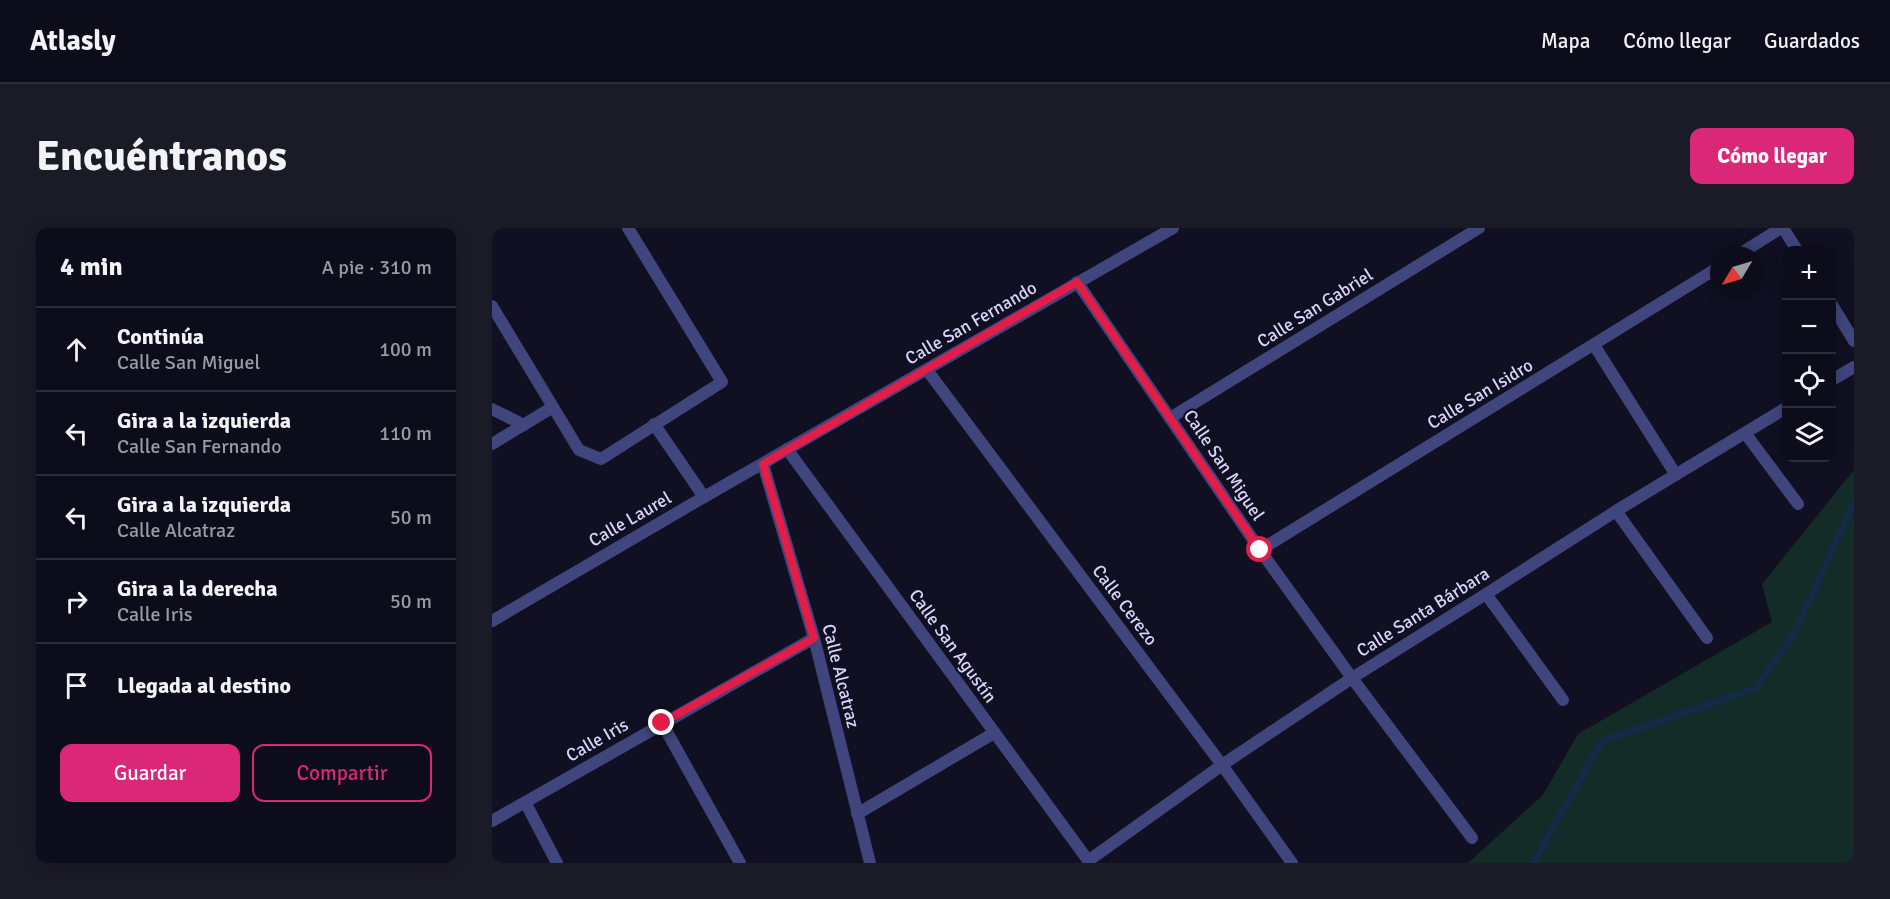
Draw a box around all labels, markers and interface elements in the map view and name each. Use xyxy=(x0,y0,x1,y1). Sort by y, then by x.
text: Atlasly xyxy=(30,24,116,58)
text: Mapa xyxy=(1541,28,1590,54)
text: Cómo llegar xyxy=(1623,28,1731,54)
text: Guardados xyxy=(1764,28,1860,54)
button: Cómo llegar xyxy=(1690,128,1854,184)
text: Encuéntranos xyxy=(36,131,287,182)
north arrow xyxy=(1710,246,1764,300)
map controls xyxy=(1782,246,1836,462)
button: + xyxy=(1782,246,1836,300)
text: 4 min xyxy=(60,251,123,283)
text: A pie · 310 m xyxy=(322,255,432,280)
street label: Calle San Gabriel xyxy=(1253,264,1377,352)
street label: Calle San Fernando xyxy=(901,276,1041,370)
button: − xyxy=(1782,300,1836,354)
text: Continúa xyxy=(117,323,204,350)
icon: ahead xyxy=(60,333,93,366)
text: 100 m xyxy=(379,337,432,362)
text: Calle San Miguel xyxy=(117,350,260,375)
street label: Calle San Isidro xyxy=(1423,354,1537,434)
button: locate xyxy=(1782,354,1836,408)
street label: Calle San Miguel xyxy=(1179,405,1269,525)
text: Gira a la izquierda xyxy=(117,407,291,434)
button: layers xyxy=(1782,408,1836,462)
icon: left xyxy=(60,417,93,450)
text: 110 m xyxy=(379,421,432,446)
text: Calle San Fernando xyxy=(117,434,282,459)
street label: Calle Laurel xyxy=(585,487,675,551)
text: Gira a la izquierda xyxy=(117,491,291,518)
icon: left xyxy=(60,501,93,534)
text: 50 m xyxy=(390,505,432,530)
text: Calle Alcatraz xyxy=(117,518,235,543)
route start xyxy=(1246,536,1272,562)
street label: Calle Cerezo xyxy=(1088,560,1162,650)
street label: Calle Santa Bárbara xyxy=(1353,562,1493,662)
text: Gira a la derecha xyxy=(117,575,278,602)
icon: right xyxy=(60,585,93,618)
street label: Calle San Agustín xyxy=(904,585,1002,707)
text: 50 m xyxy=(390,589,432,614)
text: Calle Iris xyxy=(117,602,193,627)
street label: Calle Alcatraz xyxy=(817,622,865,730)
icon: arrive xyxy=(60,669,93,702)
text: Llegada al destino xyxy=(117,672,291,699)
route end xyxy=(648,709,674,735)
street label: Calle Iris xyxy=(562,713,632,767)
button: Guardar xyxy=(60,744,240,802)
button: Compartir xyxy=(252,744,432,802)

